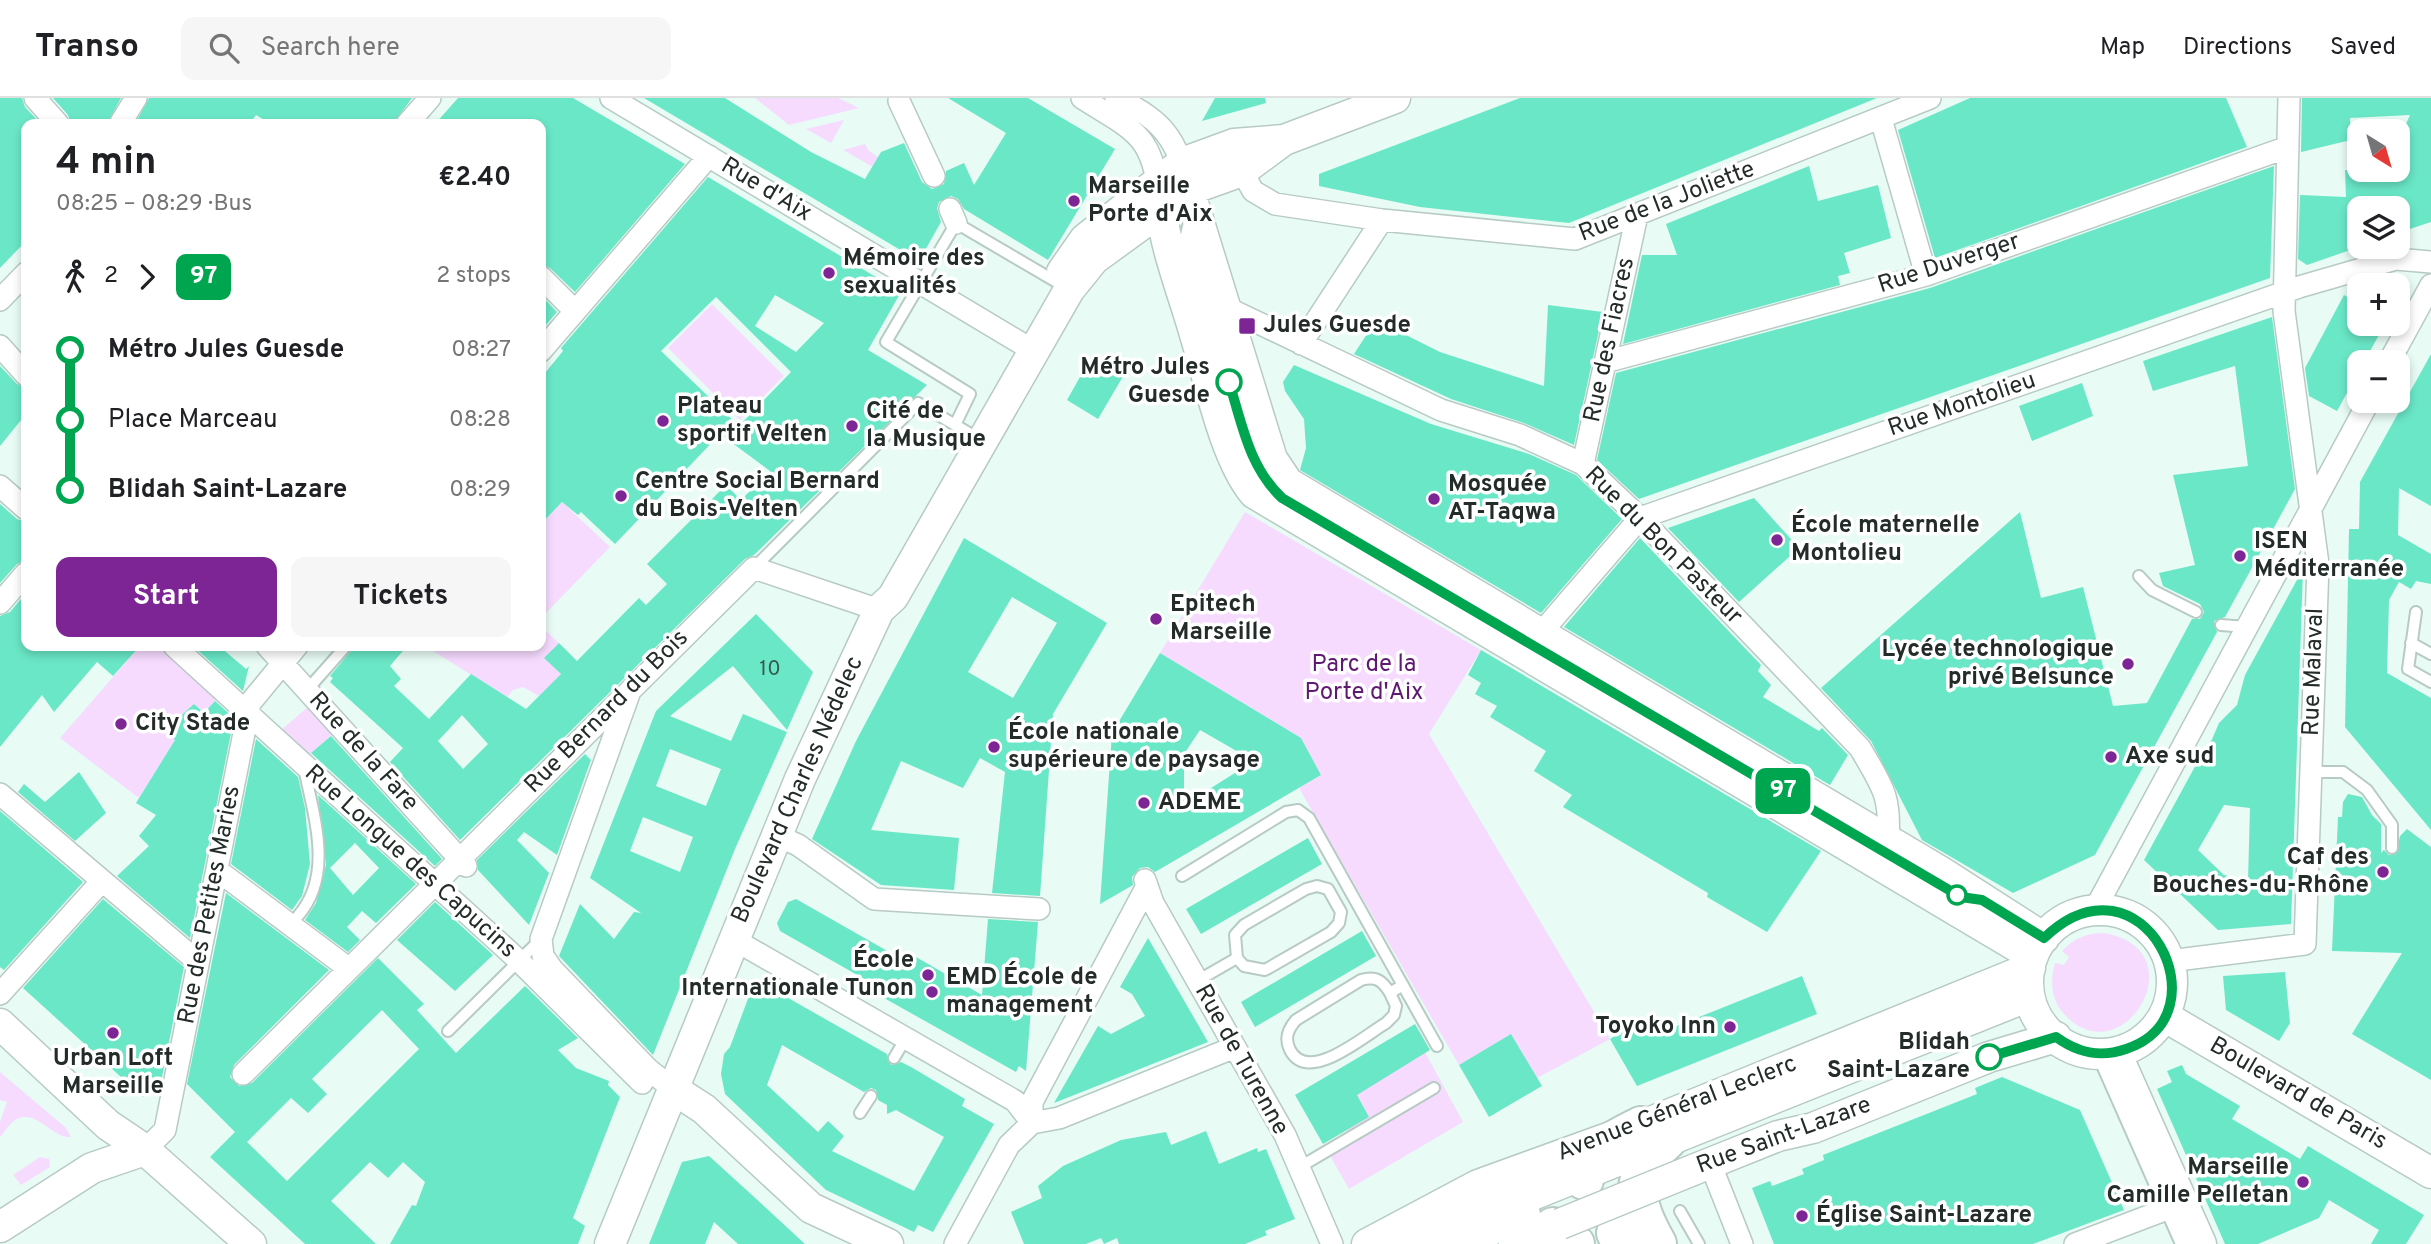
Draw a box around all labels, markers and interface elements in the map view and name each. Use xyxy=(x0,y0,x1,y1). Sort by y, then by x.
search box xyxy=(181,17,671,80)
text: Transo xyxy=(35,27,139,69)
icon: search xyxy=(205,29,243,67)
text: Search here xyxy=(261,32,400,65)
text: Map xyxy=(2100,33,2145,63)
text: Directions xyxy=(2183,33,2292,63)
text: Saved xyxy=(2330,33,2396,63)
north arrow xyxy=(2347,119,2410,182)
map controls xyxy=(2347,119,2410,413)
text: 4 min xyxy=(56,139,156,188)
street label: Rue d'Aix xyxy=(715,151,817,229)
street label: Rue de la Joliette xyxy=(1575,155,1759,249)
text: €2.40 xyxy=(438,162,511,195)
place label: Marseille Porte d'Aix xyxy=(1088,172,1213,230)
text: 08:25 – 08:29 · Bus xyxy=(56,190,252,219)
marker: Marseille Porte d'Aix xyxy=(1066,193,1082,209)
button: layers xyxy=(2347,196,2410,259)
street label: Rue Duverger xyxy=(1874,227,2024,301)
place label: Mémoire des sexualités xyxy=(843,244,985,302)
street label: Rue des Fiacres xyxy=(1578,255,1642,425)
icon: walk xyxy=(56,258,94,296)
icon: forward xyxy=(128,258,166,296)
text: 2 xyxy=(104,262,118,291)
text: 97 xyxy=(190,262,217,292)
text: 2 stops xyxy=(436,262,511,291)
marker: Mémoire des sexualités xyxy=(821,265,837,281)
button: + xyxy=(2347,273,2410,336)
place label: Jules Guesde xyxy=(1263,311,1411,341)
marker: Jules Guesde xyxy=(1237,316,1257,336)
text: Métro Jules Guesde xyxy=(108,334,344,367)
text: 08:27 xyxy=(451,336,511,365)
button: − xyxy=(2347,350,2410,413)
place label: Métro Jules Guesde xyxy=(1080,353,1210,411)
street label: Rue Montolieu xyxy=(1884,366,2040,444)
marker: Métro Jules Guesde xyxy=(1216,369,1242,395)
place label: Plateau sportif Velten xyxy=(677,392,827,450)
place label: Cité de la Musique xyxy=(866,397,986,455)
text: Place Marceau xyxy=(108,404,278,437)
text: 08:28 xyxy=(449,406,511,435)
marker: Plateau sportif Velten xyxy=(655,413,671,429)
marker: Cité de la Musique xyxy=(844,418,860,434)
street label: Rue du Bon Pasteur xyxy=(1578,461,1748,631)
place label: Centre Social Bernard du Bois-Velten xyxy=(635,467,880,525)
place label: Mosquée AT-Taqwa xyxy=(1448,470,1556,528)
text: Blidah Saint-Lazare xyxy=(108,474,347,507)
text: 08:29 xyxy=(449,476,511,505)
marker: Centre Social Bernard du Bois-Velten xyxy=(613,488,629,504)
marker: Mosquée AT-Taqwa xyxy=(1426,491,1442,507)
place label: École maternelle Montolieu xyxy=(1791,509,1980,569)
place label: ISEN Méditerranée xyxy=(2254,527,2404,585)
marker: École maternelle Montolieu xyxy=(1769,532,1785,548)
marker: ISEN Méditerranée xyxy=(2232,548,2248,564)
button: Start xyxy=(56,557,277,637)
button: Tickets xyxy=(291,557,511,637)
place label: Epitech Marseille xyxy=(1170,590,1272,648)
street label: Rue Malaval xyxy=(2297,607,2331,737)
marker: Epitech Marseille xyxy=(1148,611,1164,627)
street label: Rue Bernard du Bois xyxy=(519,624,695,800)
place label: Lycée technologique privé Belsunce xyxy=(1881,635,2114,693)
park label: Parc de la Porte d'Aix xyxy=(1305,650,1423,708)
street label: Boulevard Charles Nédelec xyxy=(725,652,871,928)
house number: 10 xyxy=(759,656,781,683)
marker: Lycée technologique privé Belsunce xyxy=(2120,656,2136,672)
street label: Rue de la Fare xyxy=(302,686,424,818)
place label: City Stade xyxy=(135,709,250,739)
marker: City Stade xyxy=(113,716,129,732)
place label: École nationale supérieure de paysage xyxy=(1008,716,1260,776)
marker: École nationale supérieure de paysage xyxy=(986,739,1002,755)
place label: Axe sud xyxy=(2125,742,2214,772)
marker: Axe sud xyxy=(2103,749,2119,765)
street label: Rue Longue des Capucins xyxy=(298,759,522,965)
line badge: 97 xyxy=(1752,768,1814,814)
text: 97 xyxy=(1769,776,1797,806)
street label: Rue des Petites Maries xyxy=(172,783,248,1027)
place label: ADEME xyxy=(1158,788,1241,818)
marker: ADEME xyxy=(1136,795,1152,811)
place label: Caf des Bouches-du-Rhône xyxy=(2152,843,2369,901)
marker: Caf des Bouches-du-Rhône xyxy=(2375,864,2391,880)
unlabelled marker xyxy=(1947,885,1967,905)
place label: École Internationale Tunon xyxy=(681,944,914,1004)
place label: EMD École de management xyxy=(946,961,1098,1021)
marker: École Internationale Tunon xyxy=(920,967,936,983)
street label: Rue de Turenne xyxy=(1187,979,1295,1141)
marker: EMD École de management xyxy=(924,984,940,1000)
place label: Toyoko Inn xyxy=(1595,1012,1716,1042)
marker: Toyoko Inn xyxy=(1722,1019,1738,1035)
marker: Urban Loft Marseille xyxy=(105,1025,121,1041)
place label: Blidah Saint-Lazare xyxy=(1827,1028,1970,1086)
street label: Boulevard de Paris xyxy=(2204,1031,2392,1157)
place label: Urban Loft Marseille xyxy=(53,1044,173,1102)
marker: Blidah Saint-Lazare xyxy=(1976,1044,2002,1070)
street label: Avenue Général Leclerc xyxy=(1553,1049,1801,1169)
street label: Rue Saint-Lazare xyxy=(1692,1090,1876,1182)
place label: Marseille Camille Pelletan xyxy=(2106,1153,2289,1211)
marker: Marseille Camille Pelletan xyxy=(2295,1174,2311,1190)
place label: Église Saint-Lazare xyxy=(1816,1199,2032,1231)
marker: Église Saint-Lazare xyxy=(1794,1208,1810,1224)

